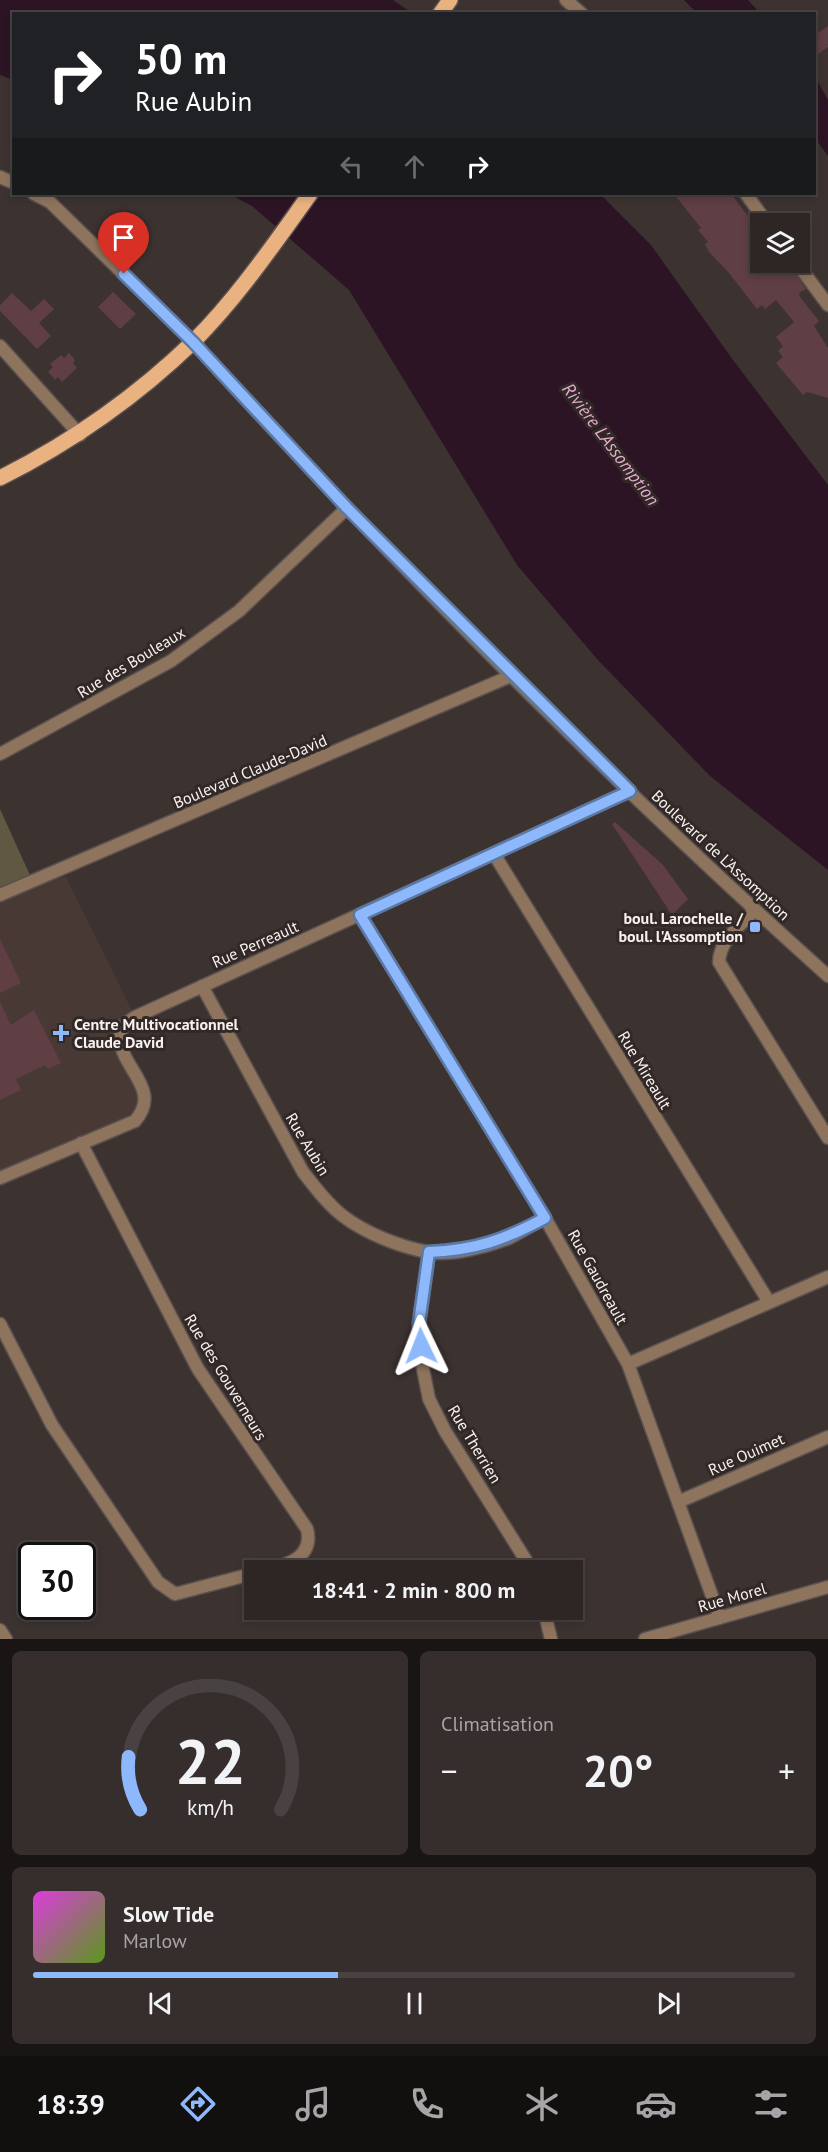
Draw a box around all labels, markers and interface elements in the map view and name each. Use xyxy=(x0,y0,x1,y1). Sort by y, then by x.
text: 50 m xyxy=(135,31,227,86)
icon: right xyxy=(36,36,114,114)
text: Rue Aubin xyxy=(135,84,252,118)
icon: left xyxy=(335,150,368,183)
icon: ahead xyxy=(398,150,431,183)
icon: right xyxy=(461,150,494,183)
pin xyxy=(98,212,149,274)
map controls xyxy=(750,213,810,273)
button: layers xyxy=(750,213,810,273)
icon: arrive xyxy=(107,221,140,254)
water label: Rivière L'Assomption xyxy=(557,378,665,510)
street label: Rue des Bouleaux xyxy=(73,622,189,702)
street label: Boulevard Claude-David xyxy=(170,730,330,812)
street label: Boulevard de L'Assomption xyxy=(648,786,794,924)
place label: boul. Larochelle / boul. l'Assomption xyxy=(618,908,743,946)
street label: Rue Perreault xyxy=(209,916,302,972)
marker: boul. Larochelle / boul. l'Assomption xyxy=(748,920,762,934)
place label: Centre Multivocationnel Claude David xyxy=(74,1014,239,1052)
marker: Centre Multivocationnel Claude David xyxy=(52,1024,70,1042)
street label: Rue Mireault xyxy=(614,1027,676,1113)
street label: Rue Aubin xyxy=(282,1109,334,1179)
street label: Rue Gaudreault xyxy=(564,1226,633,1329)
street label: Rue des Gouverneurs xyxy=(180,1310,272,1444)
position arrow xyxy=(389,1314,453,1378)
street label: Rue Therrien xyxy=(444,1401,506,1487)
street label: Rue Ouimet xyxy=(705,1428,787,1480)
speed limit sign: 30 xyxy=(18,1542,96,1620)
text: 18:41 · 2 min · 800 m xyxy=(312,1576,515,1604)
street label: Rue Morel xyxy=(696,1578,769,1616)
text: Climatisation xyxy=(441,1711,554,1737)
text: 22 xyxy=(175,1720,245,1801)
text: 20° xyxy=(583,1741,653,1799)
text: − xyxy=(441,1749,458,1792)
text: + xyxy=(778,1749,795,1792)
text: km/h xyxy=(186,1793,233,1821)
text: Slow Tide xyxy=(123,1900,214,1928)
text: Marlow xyxy=(123,1928,187,1954)
icon: previous xyxy=(144,1987,177,2020)
icon: pause xyxy=(398,1987,431,2020)
icon: next xyxy=(652,1987,685,2020)
icon: directions xyxy=(177,2083,219,2125)
icon: music xyxy=(292,2083,334,2125)
icon: phone xyxy=(406,2083,448,2125)
icon: climate xyxy=(521,2083,563,2125)
icon: car xyxy=(635,2083,677,2125)
icon: filters xyxy=(750,2083,792,2125)
text: 18:39 xyxy=(36,2087,105,2121)

